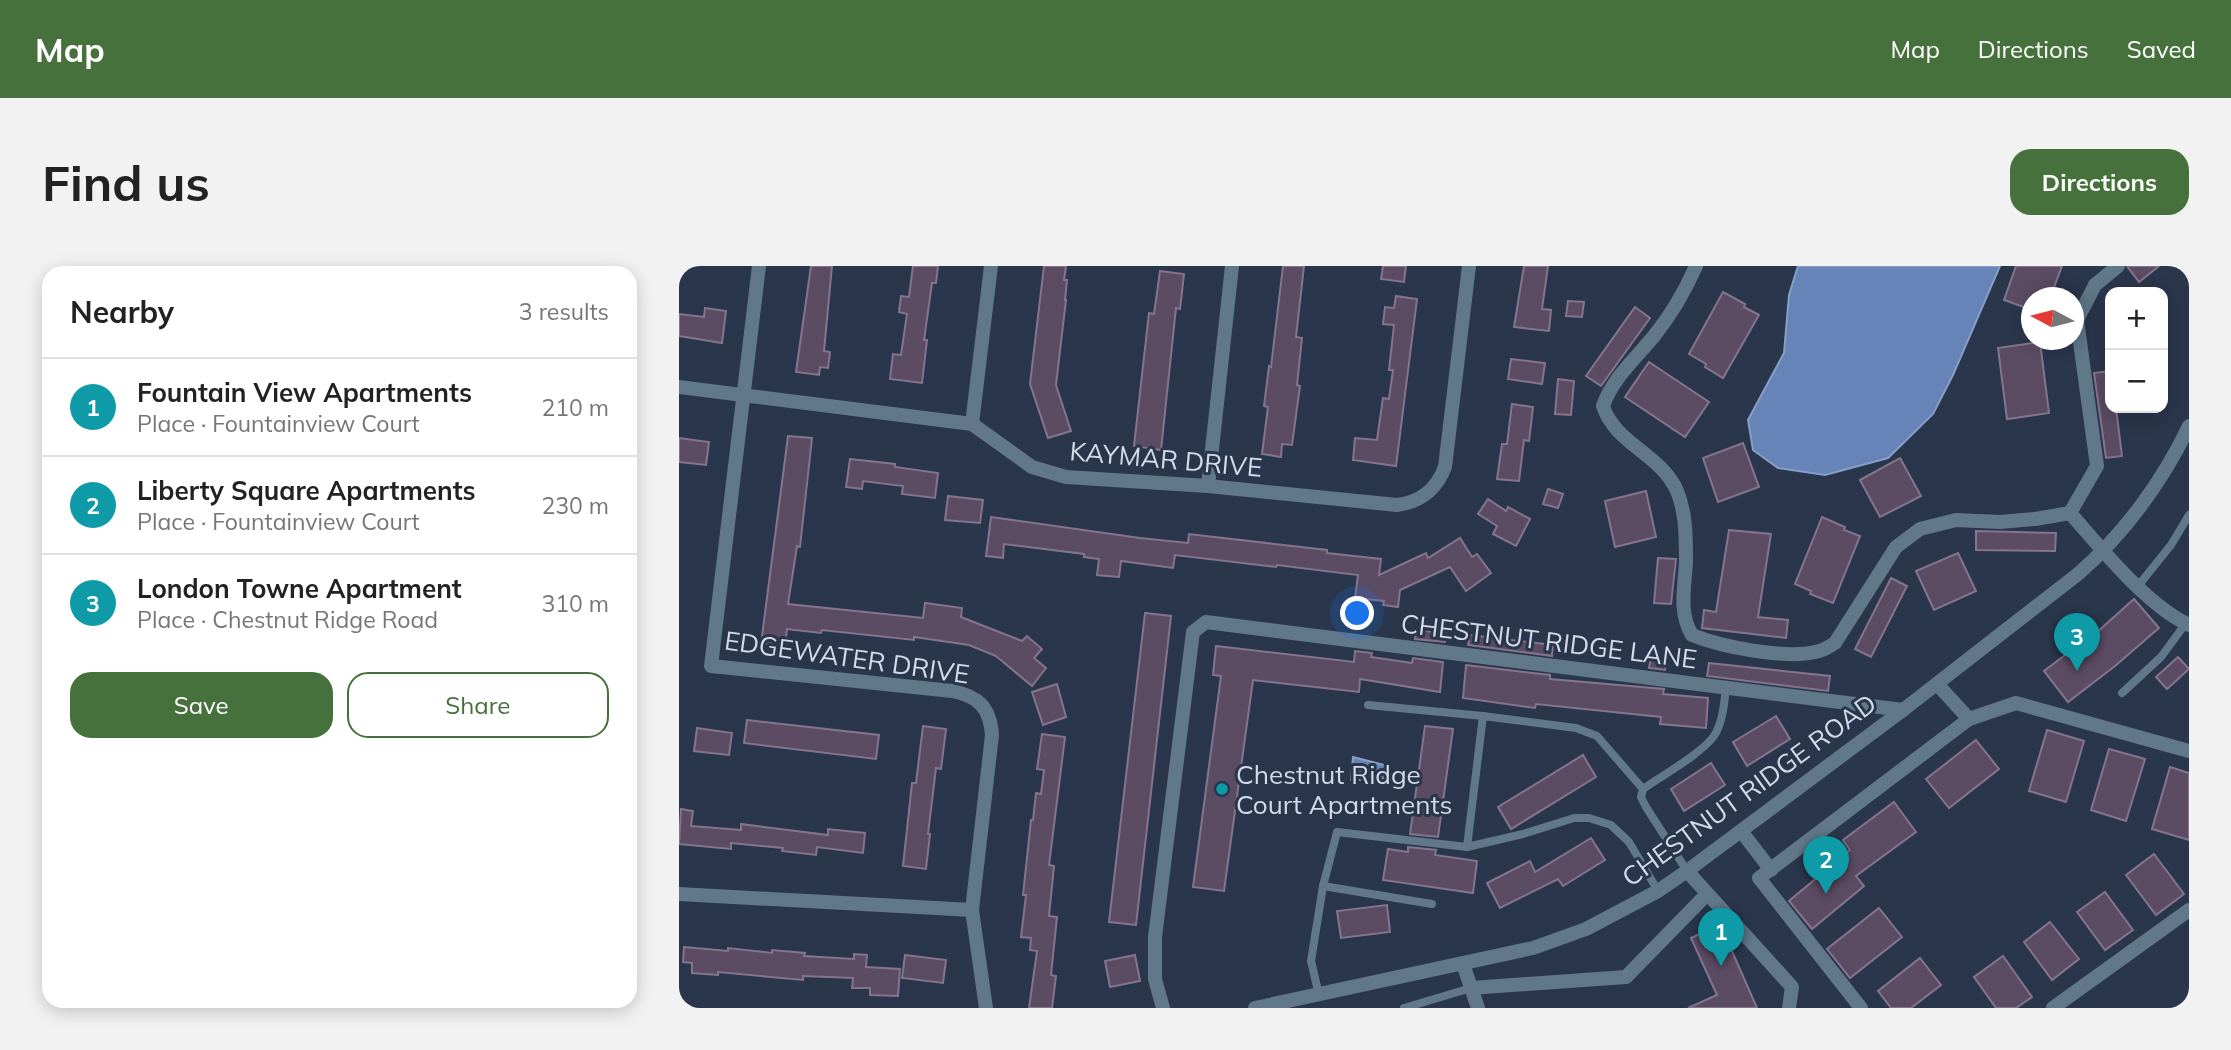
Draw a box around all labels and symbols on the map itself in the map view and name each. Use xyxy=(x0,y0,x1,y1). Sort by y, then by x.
north arrow xyxy=(2021,287,2084,350)
street label: KAYMAR DRIVE xyxy=(1068,434,1264,484)
your location xyxy=(1340,596,1374,630)
street label: CHESTNUT RIDGE LANE xyxy=(1399,606,1699,676)
pin: 3 xyxy=(2054,613,2100,671)
street label: EDGEWATER DRIVE xyxy=(722,623,972,691)
street label: CHESTNUT RIDGE ROAD xyxy=(1615,687,1883,893)
place label: Chestnut Ridge Court Apartments xyxy=(1236,758,1452,821)
marker: Chestnut Ridge Court Apartments xyxy=(1214,781,1230,797)
pin: 2 xyxy=(1803,836,1849,894)
pin: 1 xyxy=(1698,908,1744,966)

